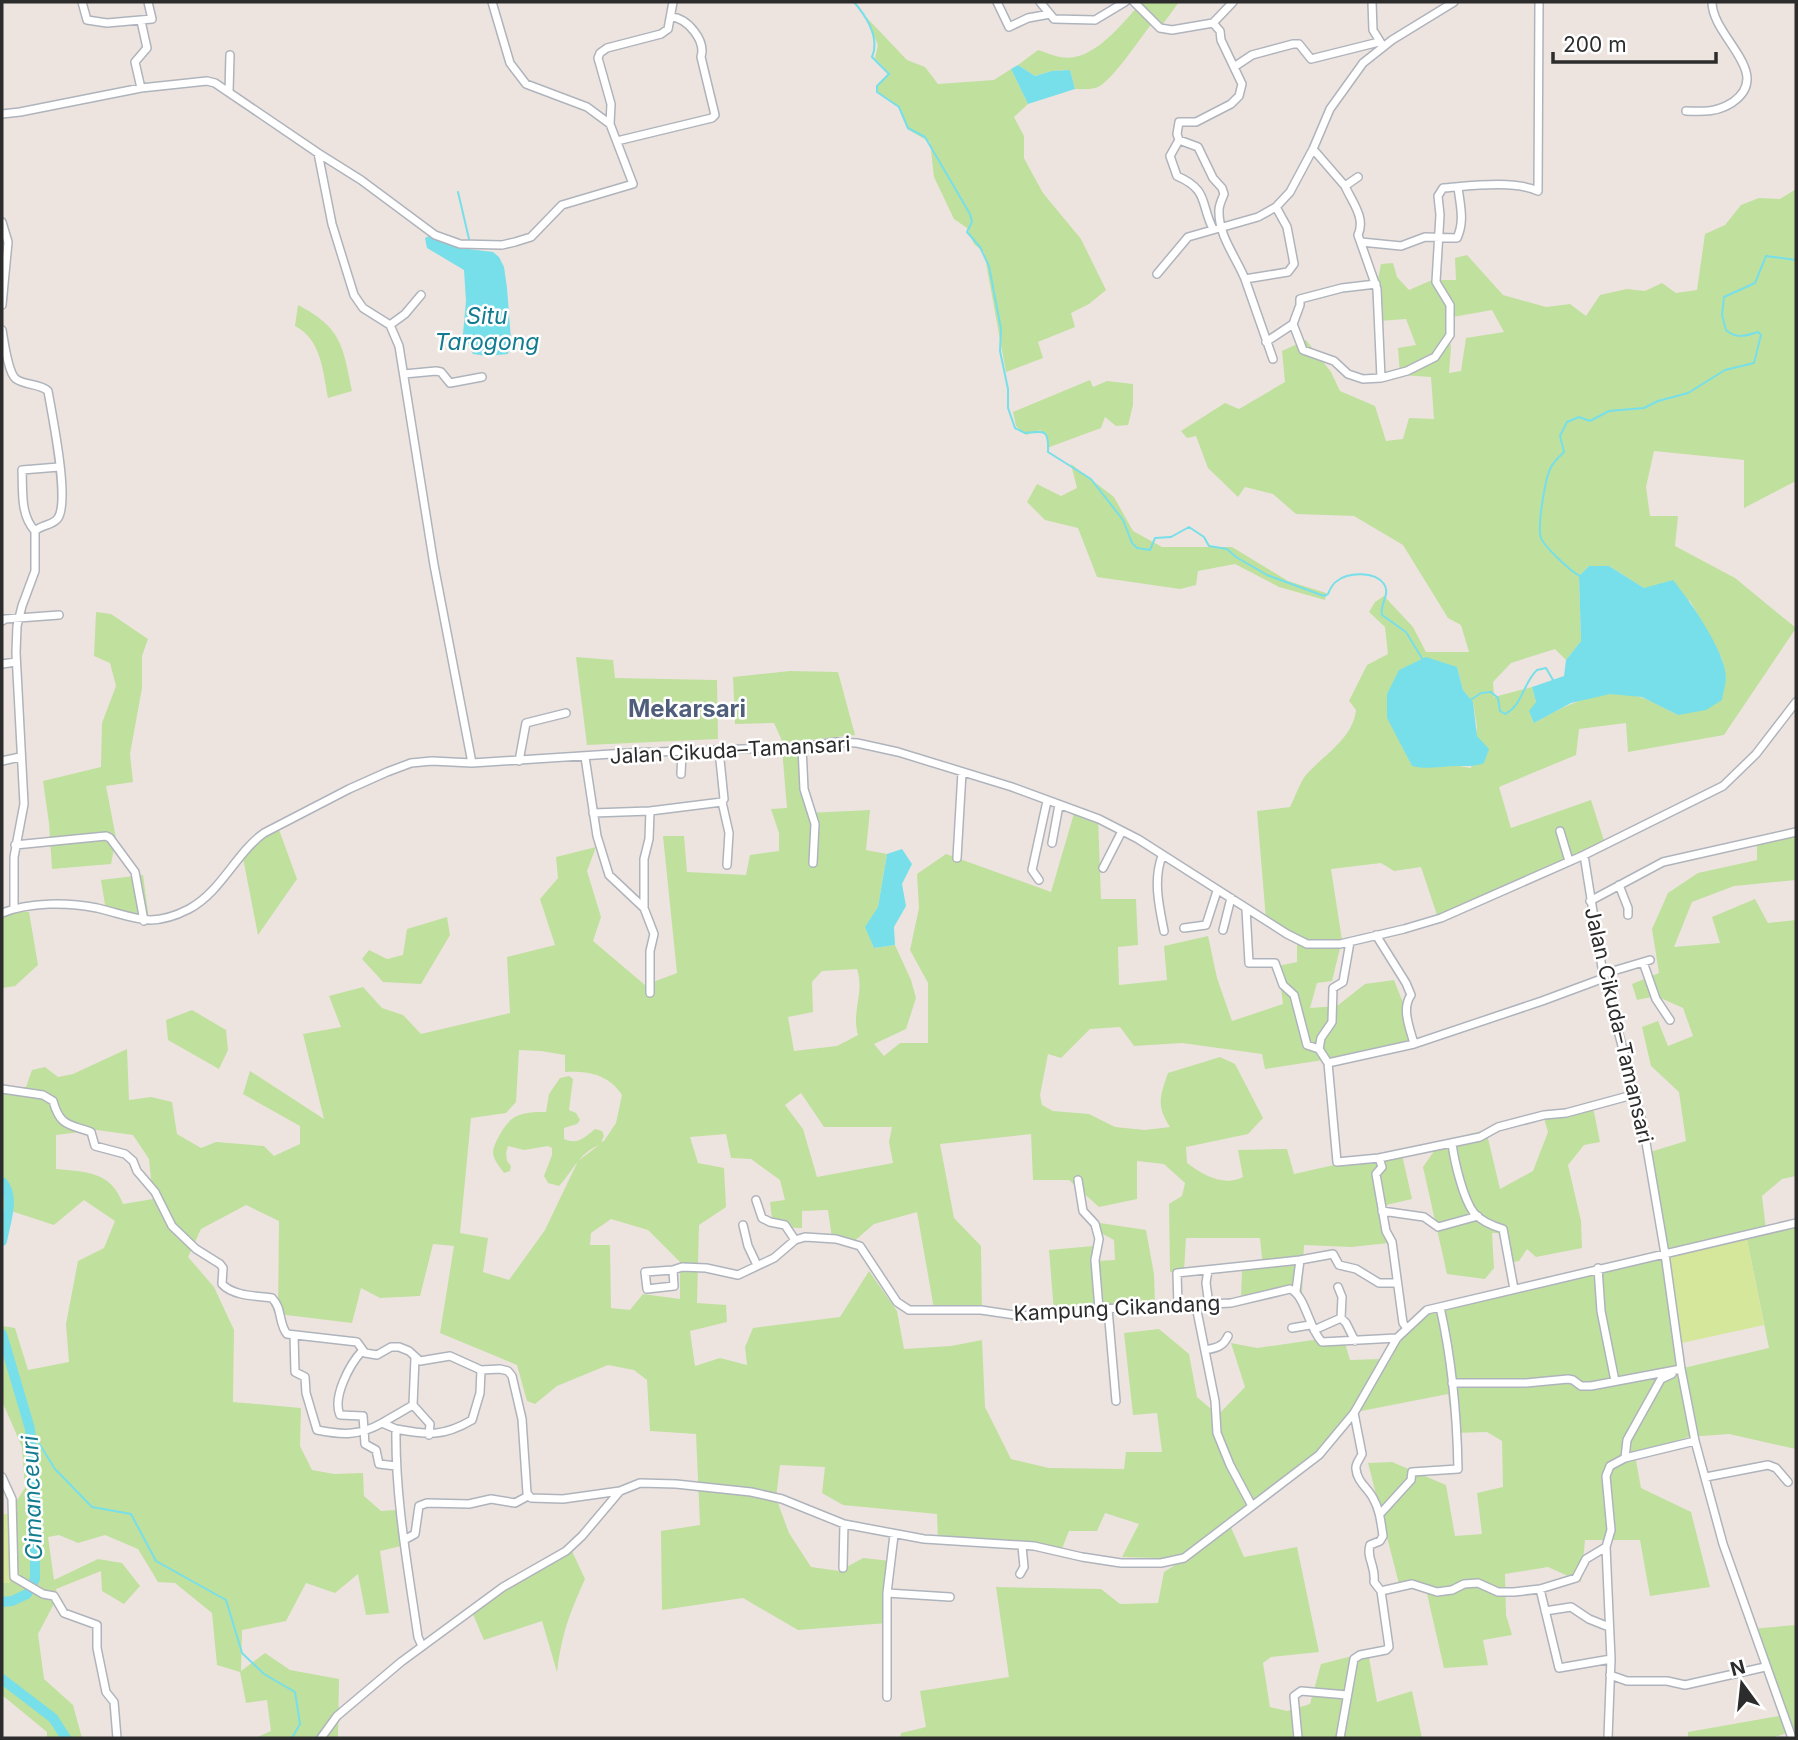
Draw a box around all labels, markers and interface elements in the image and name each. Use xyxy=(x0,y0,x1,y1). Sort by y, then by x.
scale bar xyxy=(1553,21,1716,65)
text: 200 m xyxy=(1563,32,1627,57)
water label: Situ Tarogong xyxy=(435,302,539,356)
district label: Mekarsari xyxy=(628,694,746,723)
street label: Jalan Cikuda–Tamansari xyxy=(609,731,851,769)
street label: Jalan Cikuda–Tamansari xyxy=(1580,905,1658,1145)
street label: Kampung Cikandang xyxy=(1013,1290,1221,1326)
water label: Cimanceuri xyxy=(16,1435,48,1561)
north arrow xyxy=(1707,1649,1777,1719)
text: N xyxy=(1728,1655,1748,1681)

